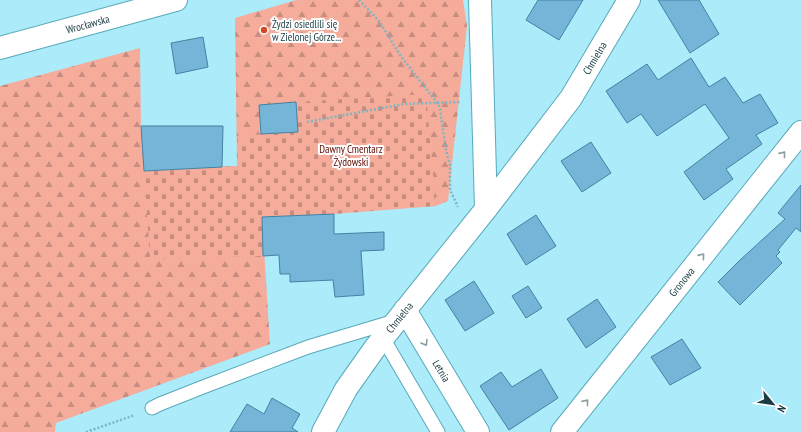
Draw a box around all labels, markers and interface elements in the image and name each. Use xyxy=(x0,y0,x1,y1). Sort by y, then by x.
street label: Wrocławska xyxy=(64,11,111,37)
place label: Żydzi osiedlili się w Zielonej Górze... xyxy=(272,17,341,44)
marker: Żydzi osiedlili się w Zielonej Górze... xyxy=(259,25,269,35)
street label: Chmielna xyxy=(579,39,610,77)
park label: Dawny Cmentarz Żydowski xyxy=(319,142,383,169)
one-way arrow xyxy=(779,152,786,159)
one-way arrow xyxy=(698,254,705,261)
street label: Gronowa xyxy=(666,264,698,299)
street label: Chmielna xyxy=(383,299,416,336)
one-way arrow xyxy=(420,339,428,346)
street label: Letnia xyxy=(429,357,453,385)
north arrow xyxy=(753,384,793,424)
one-way arrow xyxy=(582,399,589,406)
text: N xyxy=(774,403,789,415)

